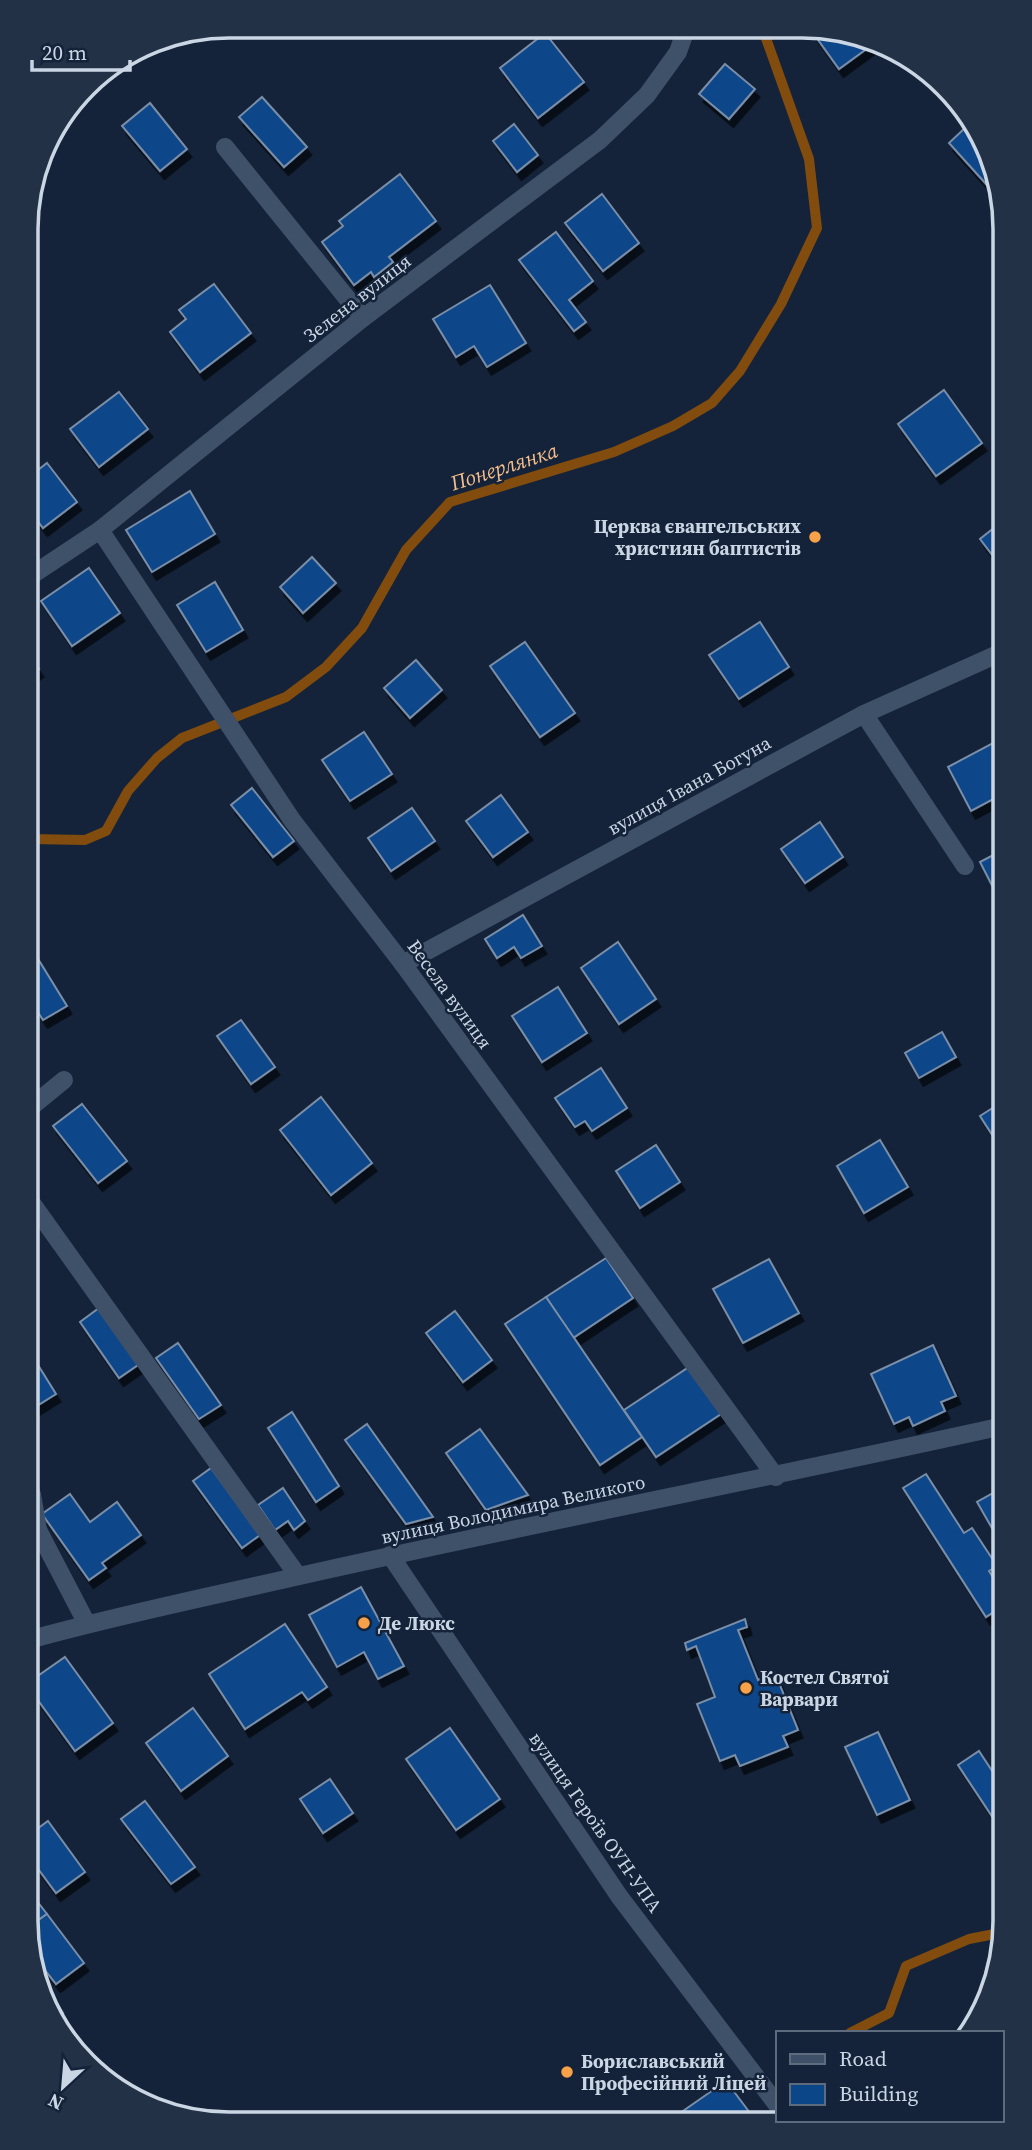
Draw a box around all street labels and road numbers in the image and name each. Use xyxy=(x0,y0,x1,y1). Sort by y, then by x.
street label: Зелена вулиця xyxy=(298,248,416,348)
street label: вулиця Івана Богуна xyxy=(603,729,776,841)
street label: Весела вулиця xyxy=(402,934,498,1054)
street label: вулиця Володимира Великого xyxy=(379,1468,647,1550)
street label: вулиця Героїв ОУН-УПА xyxy=(524,1727,669,1918)

